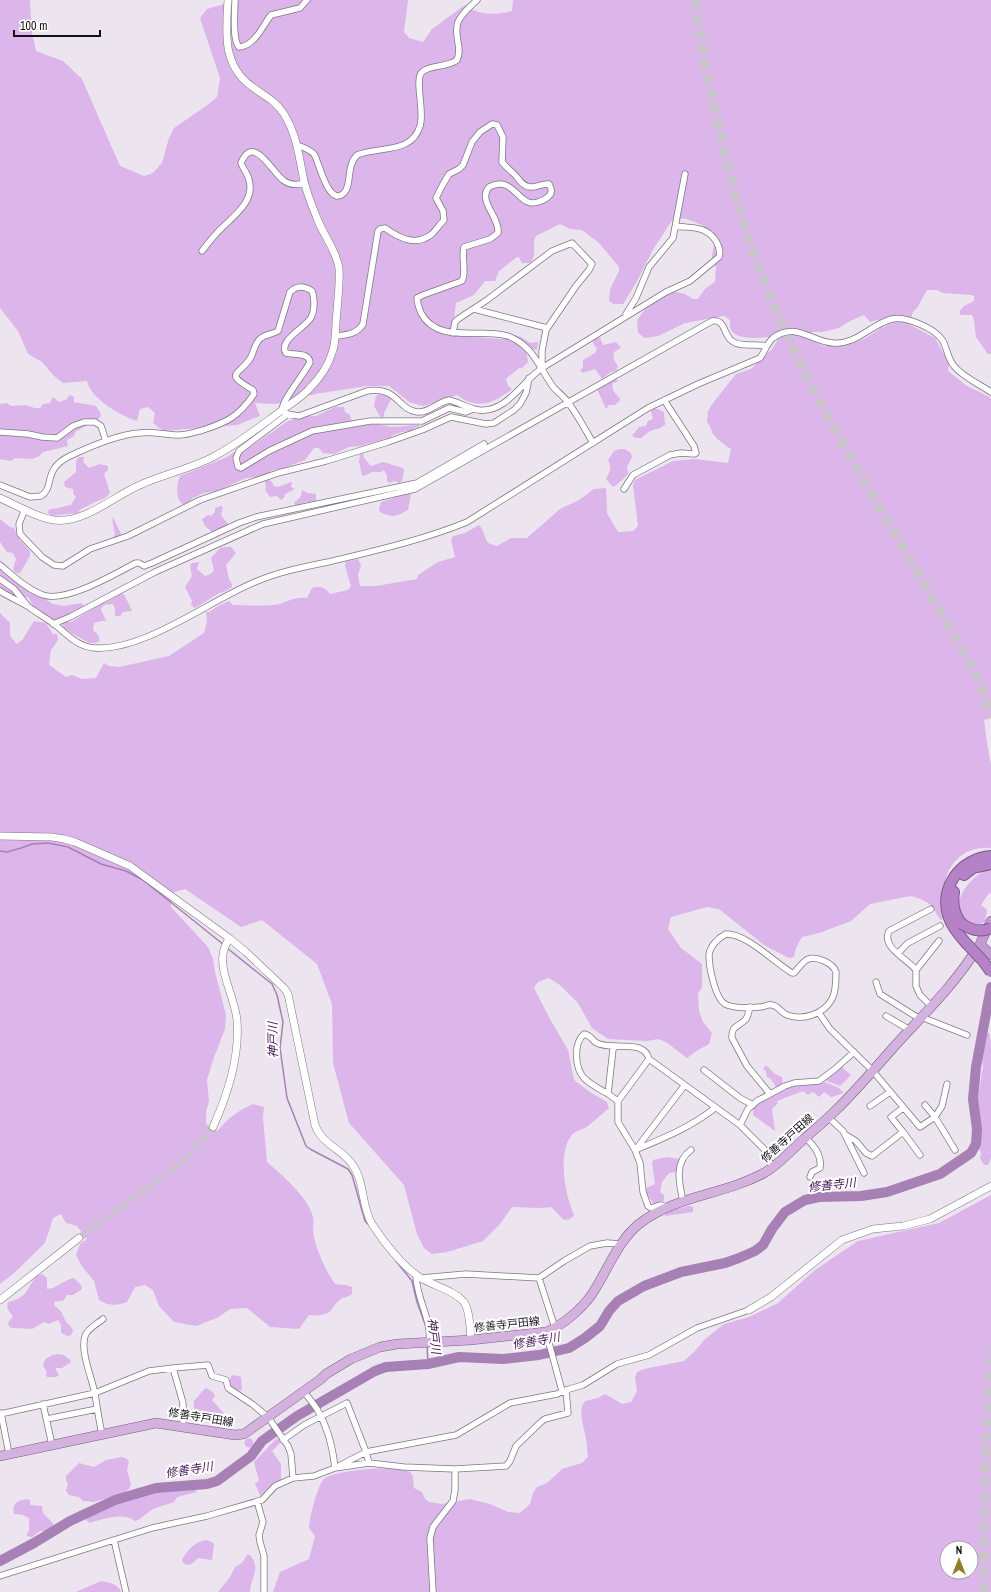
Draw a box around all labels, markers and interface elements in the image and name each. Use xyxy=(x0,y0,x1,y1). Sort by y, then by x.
scale bar xyxy=(14,12,100,38)
text: 100 m xyxy=(20,18,47,34)
water label: 神戸川 xyxy=(265,1020,281,1058)
street label: 修善寺戸田線 xyxy=(758,1111,816,1165)
water label: 修善寺川 xyxy=(807,1174,859,1195)
street label: 修善寺戸田線 xyxy=(473,1314,541,1334)
water label: 神戸川 xyxy=(424,1317,444,1357)
water label: 修善寺川 xyxy=(511,1329,563,1353)
street label: 修善寺戸田線 xyxy=(167,1405,235,1429)
water label: 修善寺川 xyxy=(164,1458,216,1482)
north arrow xyxy=(939,1540,979,1580)
text: N xyxy=(956,1543,962,1557)

